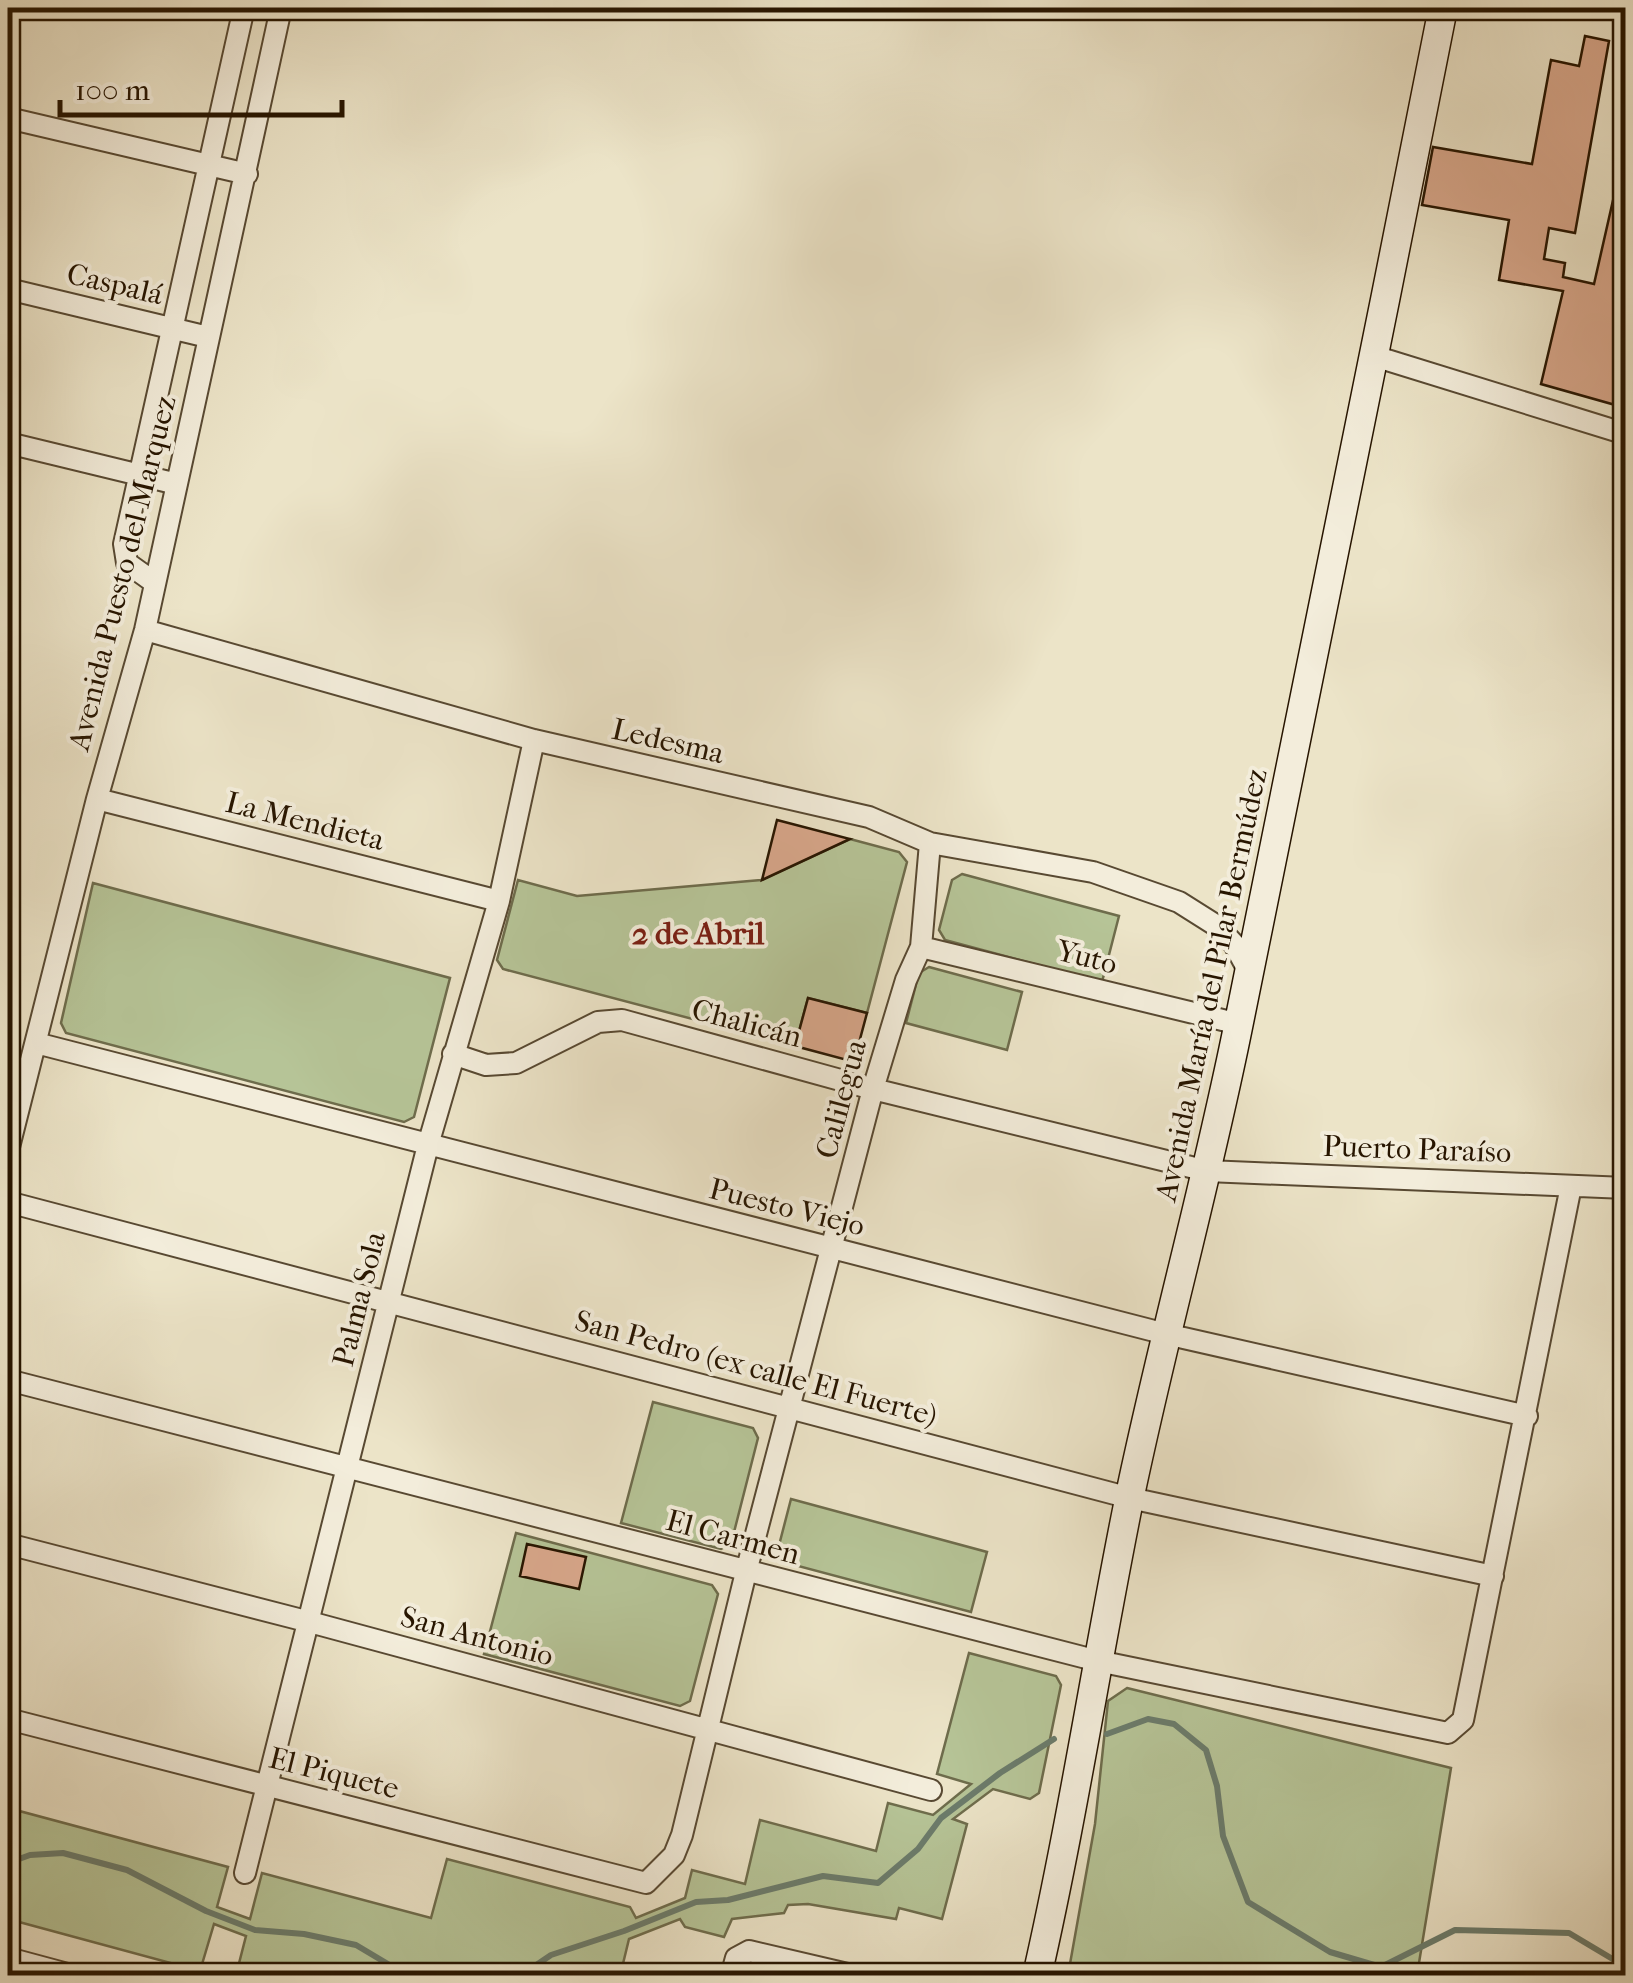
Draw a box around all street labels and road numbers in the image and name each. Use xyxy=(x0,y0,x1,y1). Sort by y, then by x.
street label: Caspalá xyxy=(63,256,167,313)
street label: Avenida Puesto del Marquez xyxy=(61,392,184,755)
street label: Ledesma xyxy=(608,712,729,772)
street label: Avenida María del Pilar Bermúdez xyxy=(1148,766,1274,1205)
street label: La Mendieta xyxy=(222,785,389,858)
street label: Yuto xyxy=(1052,933,1121,982)
street label: Chalicán xyxy=(688,992,806,1055)
street label: Calilegua xyxy=(809,1035,874,1162)
street label: Puerto Paraíso xyxy=(1322,1129,1512,1170)
street label: Puesto Viejo xyxy=(706,1171,868,1244)
street label: Palma Sola xyxy=(326,1227,393,1370)
street label: San Pedro (ex calle El Fuerte) xyxy=(571,1303,941,1434)
street label: El Carmen xyxy=(662,1503,804,1572)
street label: San Antonio xyxy=(397,1599,557,1674)
street label: El Piquete xyxy=(265,1740,403,1807)

